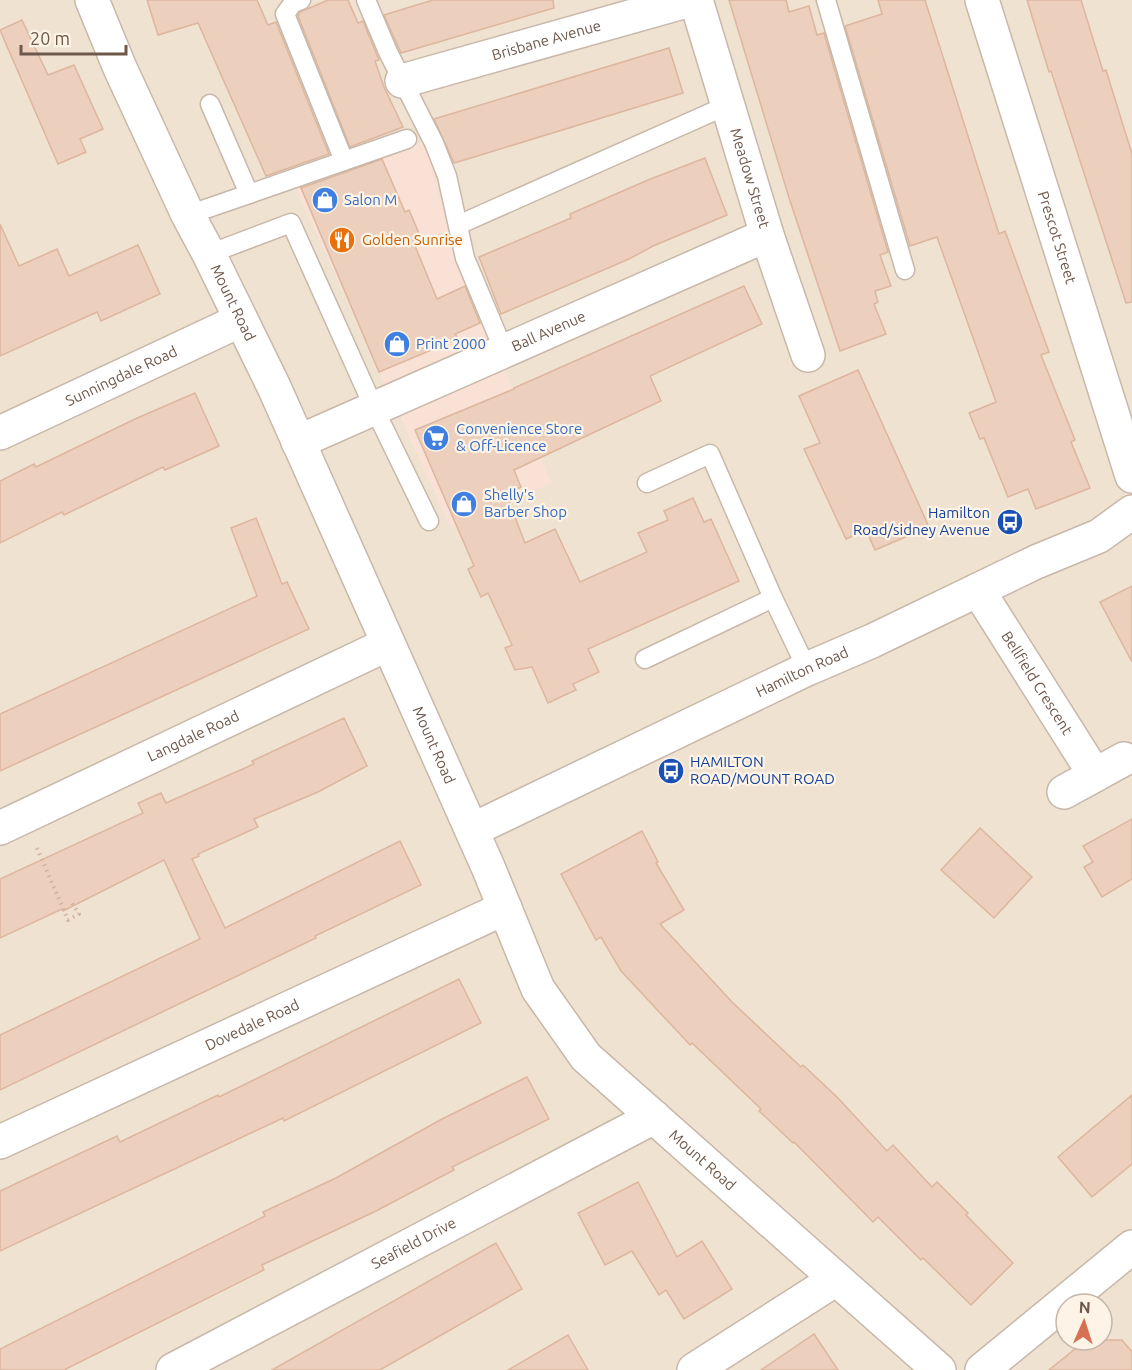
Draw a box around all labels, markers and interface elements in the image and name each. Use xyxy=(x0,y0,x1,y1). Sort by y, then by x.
street label: Brisbane Avenue xyxy=(490,16,603,63)
scale bar xyxy=(21,18,126,56)
text: 20 m xyxy=(30,28,70,48)
street label: Meadow Street xyxy=(727,126,773,230)
shop icon: Salon M xyxy=(310,185,340,215)
street label: Prescot Street xyxy=(1035,189,1080,286)
place label: Salon M xyxy=(344,191,397,208)
restaurant icon: Golden Sunrise xyxy=(327,225,357,255)
place label: Golden Sunrise xyxy=(362,231,463,248)
street label: Mount Road xyxy=(207,261,259,343)
street label: Ball Avenue xyxy=(509,307,588,355)
shop icon: Print 2000 xyxy=(382,329,412,359)
place label: Print 2000 xyxy=(416,335,486,352)
street label: Sunningdale Road xyxy=(63,342,180,409)
place label: Convenience Store & Off-Licence xyxy=(456,420,582,454)
supermarket icon: Convenience Store & Off-Licence xyxy=(421,423,451,453)
place label: Shelly's Barber Shop xyxy=(484,486,567,520)
shop icon: Shelly's Barber Shop xyxy=(449,489,479,519)
place label: Hamilton Road/sidney Avenue xyxy=(853,504,990,538)
bus stop icon: Hamilton Road/sidney Avenue xyxy=(995,507,1025,537)
street label: Bellfield Crescent xyxy=(998,628,1076,738)
street label: Hamilton Road xyxy=(753,643,851,700)
street label: Mount Road xyxy=(409,704,459,786)
street label: Langdale Road xyxy=(145,707,242,765)
place label: HAMILTON ROAD/MOUNT ROAD xyxy=(690,753,835,787)
bus stop icon: HAMILTON ROAD/MOUNT ROAD xyxy=(656,756,686,786)
street label: Dovedale Road xyxy=(202,996,302,1054)
street label: Mount Road xyxy=(666,1126,739,1194)
street label: Seafield Drive xyxy=(368,1214,459,1272)
north arrow xyxy=(1054,1292,1114,1352)
text: N xyxy=(1078,1298,1091,1316)

